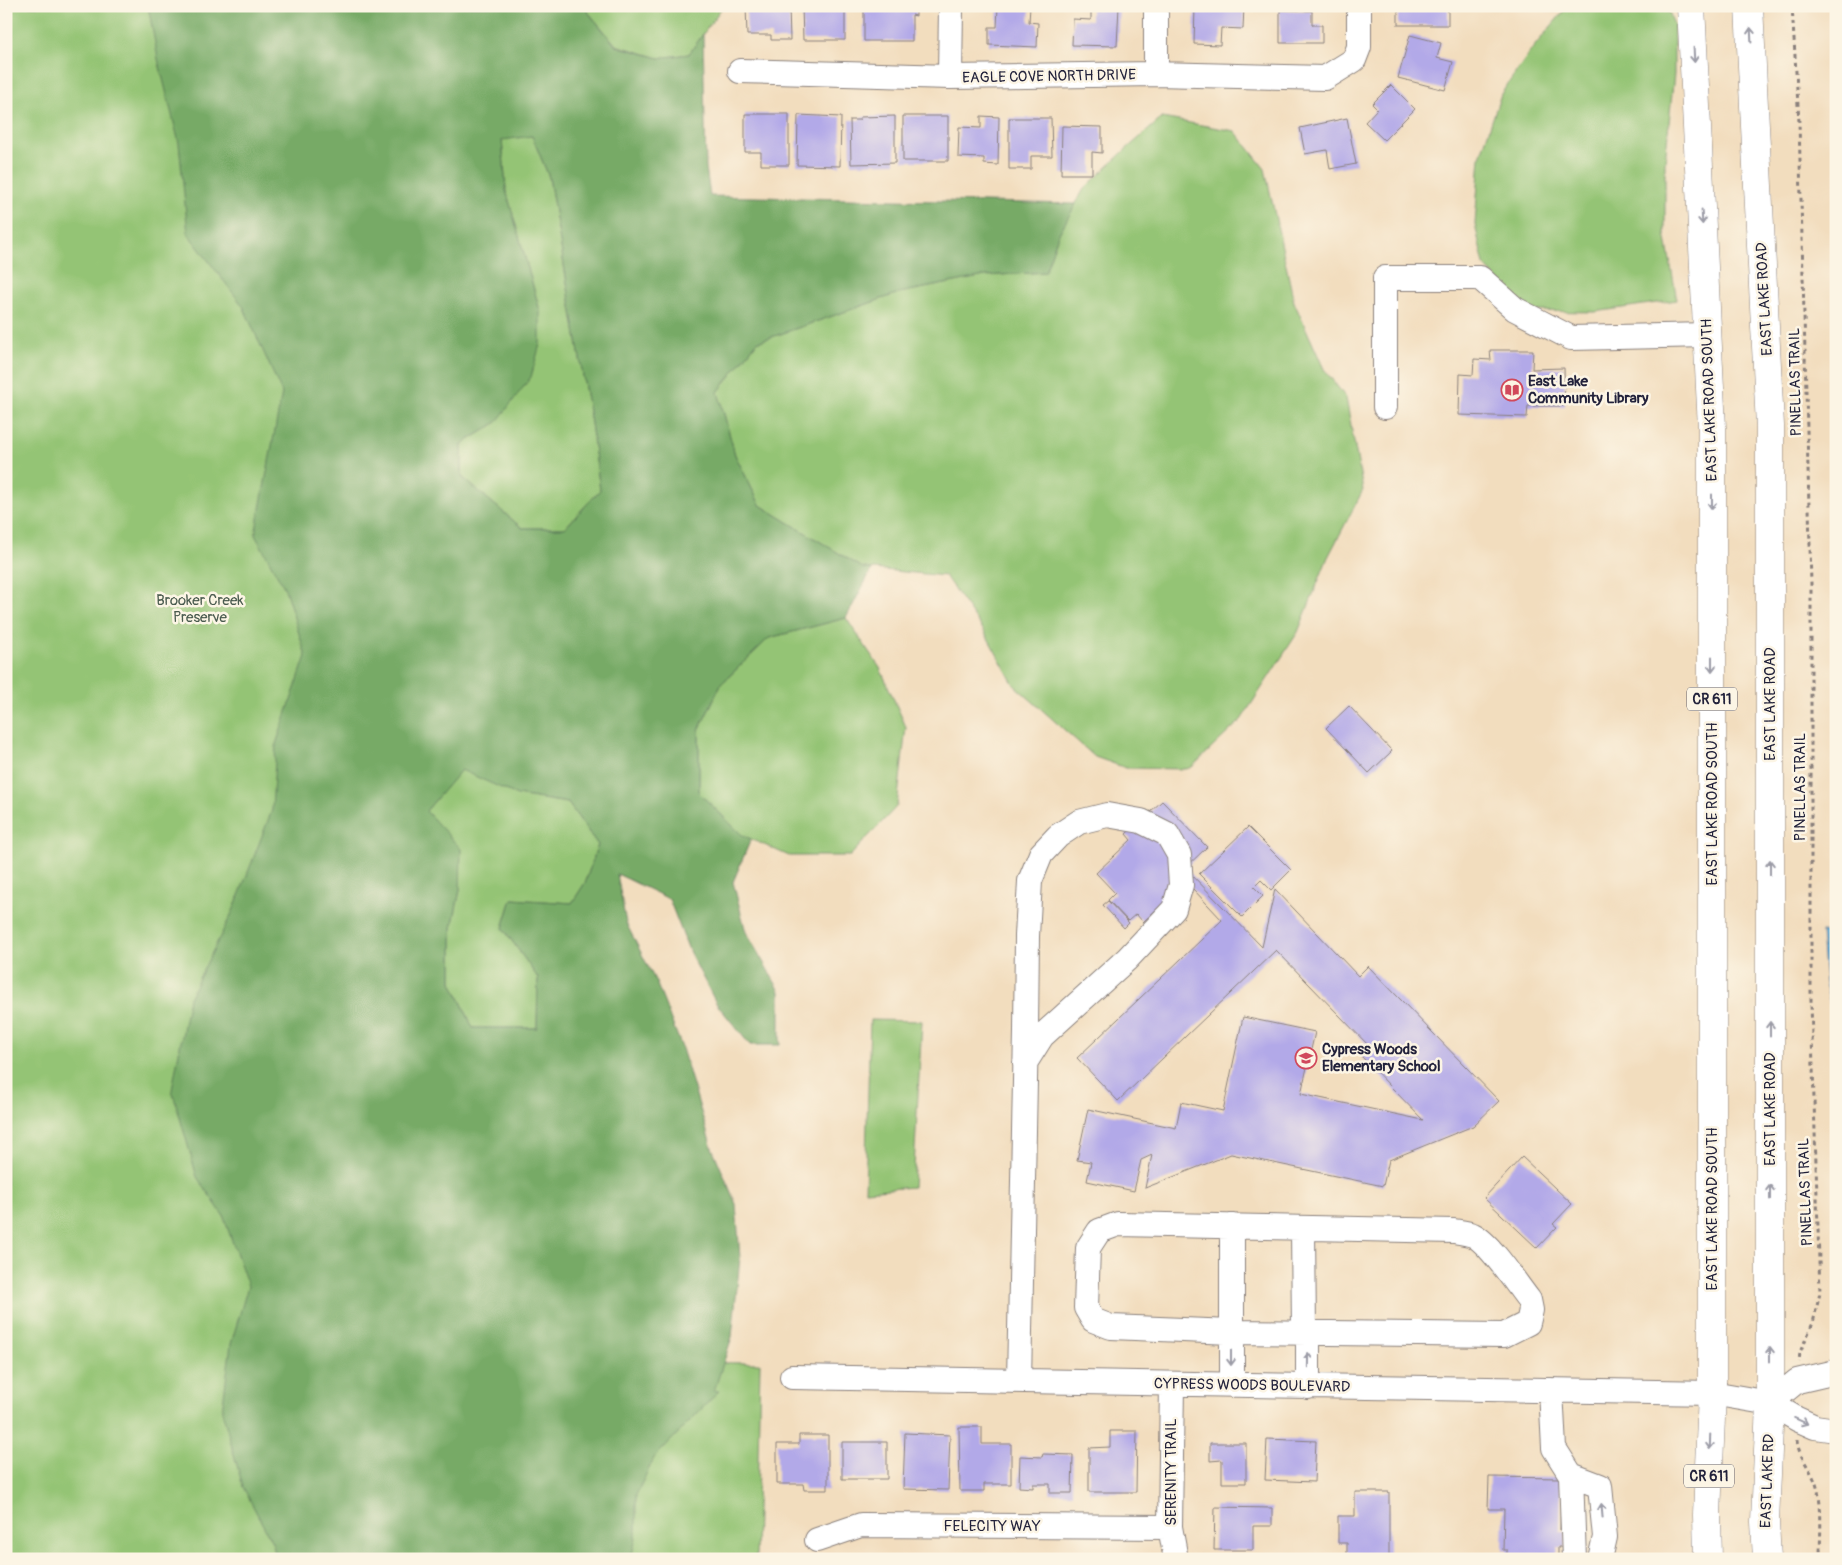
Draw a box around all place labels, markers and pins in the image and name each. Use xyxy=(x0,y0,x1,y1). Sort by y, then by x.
place label: East Lake Community Library xyxy=(1528,372,1649,408)
library icon: East Lake Community Library xyxy=(1500,378,1524,402)
place label: Cypress Woods Elementary School xyxy=(1322,1040,1441,1076)
school or university icon: Cypress Woods Elementary School xyxy=(1294,1046,1318,1070)

